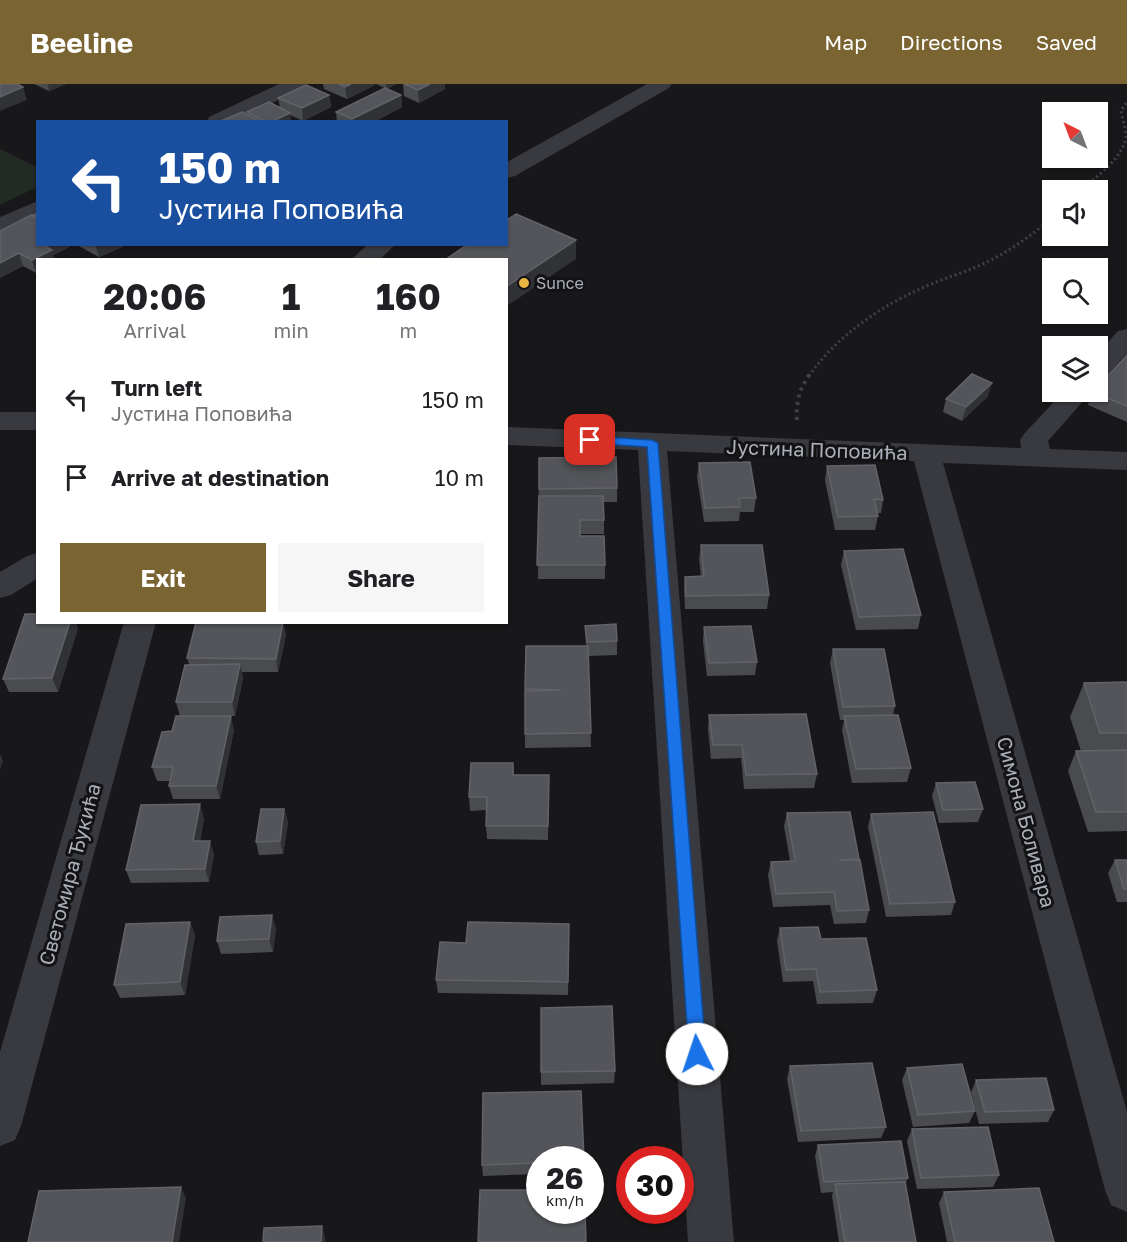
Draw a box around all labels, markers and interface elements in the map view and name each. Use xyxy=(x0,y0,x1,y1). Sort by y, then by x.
text: Beeline xyxy=(30,26,133,59)
text: Map xyxy=(824,29,867,55)
text: Directions xyxy=(900,29,1003,55)
text: Saved xyxy=(1036,29,1097,55)
north arrow xyxy=(1042,102,1108,168)
map controls xyxy=(1042,102,1108,402)
text: 150 m xyxy=(159,142,281,192)
icon: left xyxy=(60,144,138,222)
button: sound xyxy=(1042,180,1108,246)
text: Јустина Поповића xyxy=(159,193,404,225)
button: search xyxy=(1042,258,1108,324)
place label: Sunce xyxy=(536,273,584,293)
text: 20:06 xyxy=(103,275,206,318)
text: 1 xyxy=(282,275,300,318)
text: 160 xyxy=(376,275,441,318)
marker: Sunce xyxy=(517,276,531,290)
text: Arrival xyxy=(123,318,186,342)
text: min xyxy=(273,318,309,342)
text: m xyxy=(400,318,417,342)
button: layers xyxy=(1042,336,1108,402)
text: Turn left xyxy=(111,374,202,401)
icon: left xyxy=(60,383,93,416)
text: 150 m xyxy=(422,386,484,413)
text: Јустина Поповића xyxy=(111,401,293,425)
pin xyxy=(564,414,615,465)
icon: arrive xyxy=(573,423,606,456)
street label: Јустина Поповића xyxy=(726,434,908,464)
icon: arrive xyxy=(60,461,93,494)
text: Arrive at destination xyxy=(111,464,329,491)
text: 10 m xyxy=(435,464,484,491)
button: Exit xyxy=(60,543,266,612)
button: Share xyxy=(278,543,484,612)
street label: Симона Боливара xyxy=(993,734,1061,910)
street label: Светомира Ђукића xyxy=(33,780,105,968)
position arrow xyxy=(665,1022,729,1086)
speed limit sign: 30 xyxy=(616,1146,694,1224)
text: 26 xyxy=(546,1160,584,1196)
text: km/h xyxy=(546,1191,584,1209)

